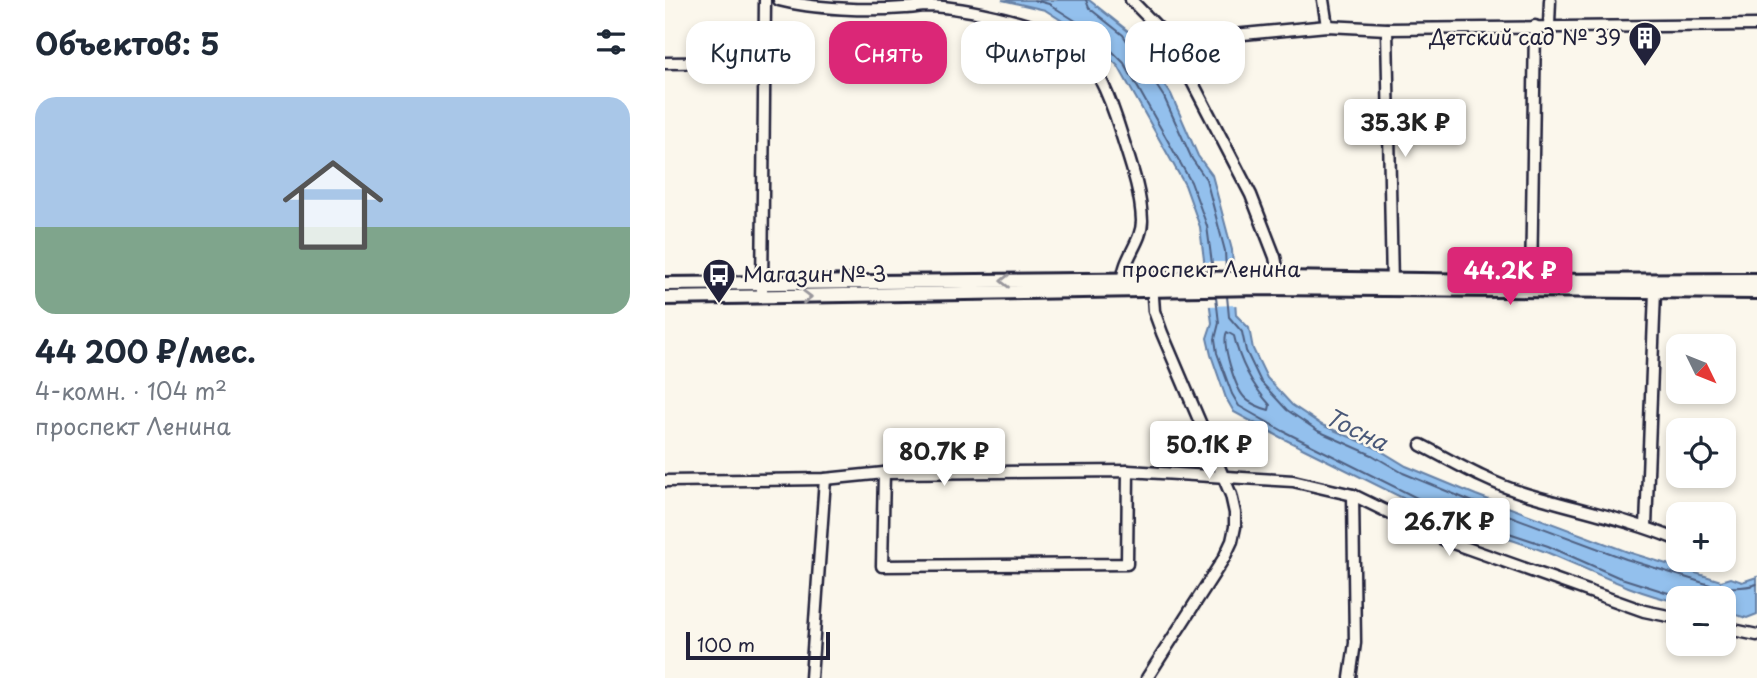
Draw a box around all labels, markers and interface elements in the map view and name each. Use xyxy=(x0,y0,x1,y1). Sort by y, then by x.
building icon: Детский сад № 39 xyxy=(1626,19,1664,68)
text: Объектов: 5 xyxy=(35,20,220,65)
place label: Детский сад № 39 xyxy=(1429,20,1621,52)
chip: Купить xyxy=(686,21,815,84)
chip: Снять xyxy=(829,21,947,84)
chip: Фильтры xyxy=(961,21,1111,84)
chip: Новое xyxy=(1125,21,1245,84)
icon: filters xyxy=(592,23,630,61)
pin: 35.3K ₽ xyxy=(1340,100,1470,159)
text: 35.3K ₽ xyxy=(1360,104,1450,139)
icon: home xyxy=(270,142,396,268)
pin: 44.2K ₽ xyxy=(1445,247,1575,307)
street label: проспект Ленина xyxy=(1122,252,1301,284)
text: 44.2K ₽ xyxy=(1463,252,1557,287)
bus stop icon: Магазин № 3 xyxy=(700,256,738,305)
place label: Магазин № 3 xyxy=(743,257,886,289)
one-way arrow xyxy=(1000,273,1010,289)
one-way arrow xyxy=(801,289,812,304)
text: 44 200 ₽/мес. xyxy=(35,328,256,373)
north arrow xyxy=(1666,334,1736,404)
map controls xyxy=(1666,334,1736,656)
text: 4-комн. · 104 m² xyxy=(35,373,227,408)
water label: Тосна xyxy=(1319,398,1395,459)
text: проспект Ленина xyxy=(35,408,231,443)
button: locate xyxy=(1666,418,1736,488)
pin: 50.1K ₽ xyxy=(1144,421,1274,481)
text: 50.1K ₽ xyxy=(1166,426,1252,461)
pin: 80.7K ₽ xyxy=(879,428,1009,488)
text: 80.7K ₽ xyxy=(899,433,989,468)
pin: 26.7K ₽ xyxy=(1384,498,1514,558)
button: + xyxy=(1666,502,1736,572)
text: 26.7K ₽ xyxy=(1404,503,1494,538)
button: − xyxy=(1666,586,1736,656)
scale bar xyxy=(686,629,829,661)
text: 100 m xyxy=(697,630,755,658)

